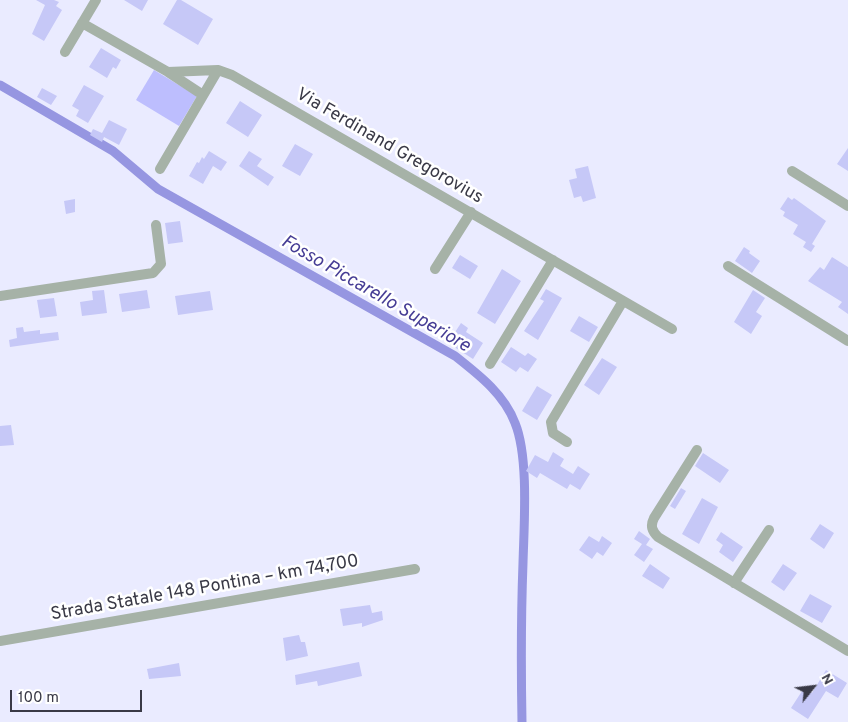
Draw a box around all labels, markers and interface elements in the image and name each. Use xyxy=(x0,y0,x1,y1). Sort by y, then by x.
street label: Via Ferdinand Gregorovius xyxy=(292,85,486,209)
water label: Fosso Piccarello Superiore xyxy=(276,231,474,359)
street label: Strada Statale 148 Pontina – km 74,700 xyxy=(49,551,361,627)
north arrow xyxy=(788,662,838,712)
text: N xyxy=(817,671,836,688)
scale bar xyxy=(12,680,145,712)
text: 100 m xyxy=(18,689,59,708)

